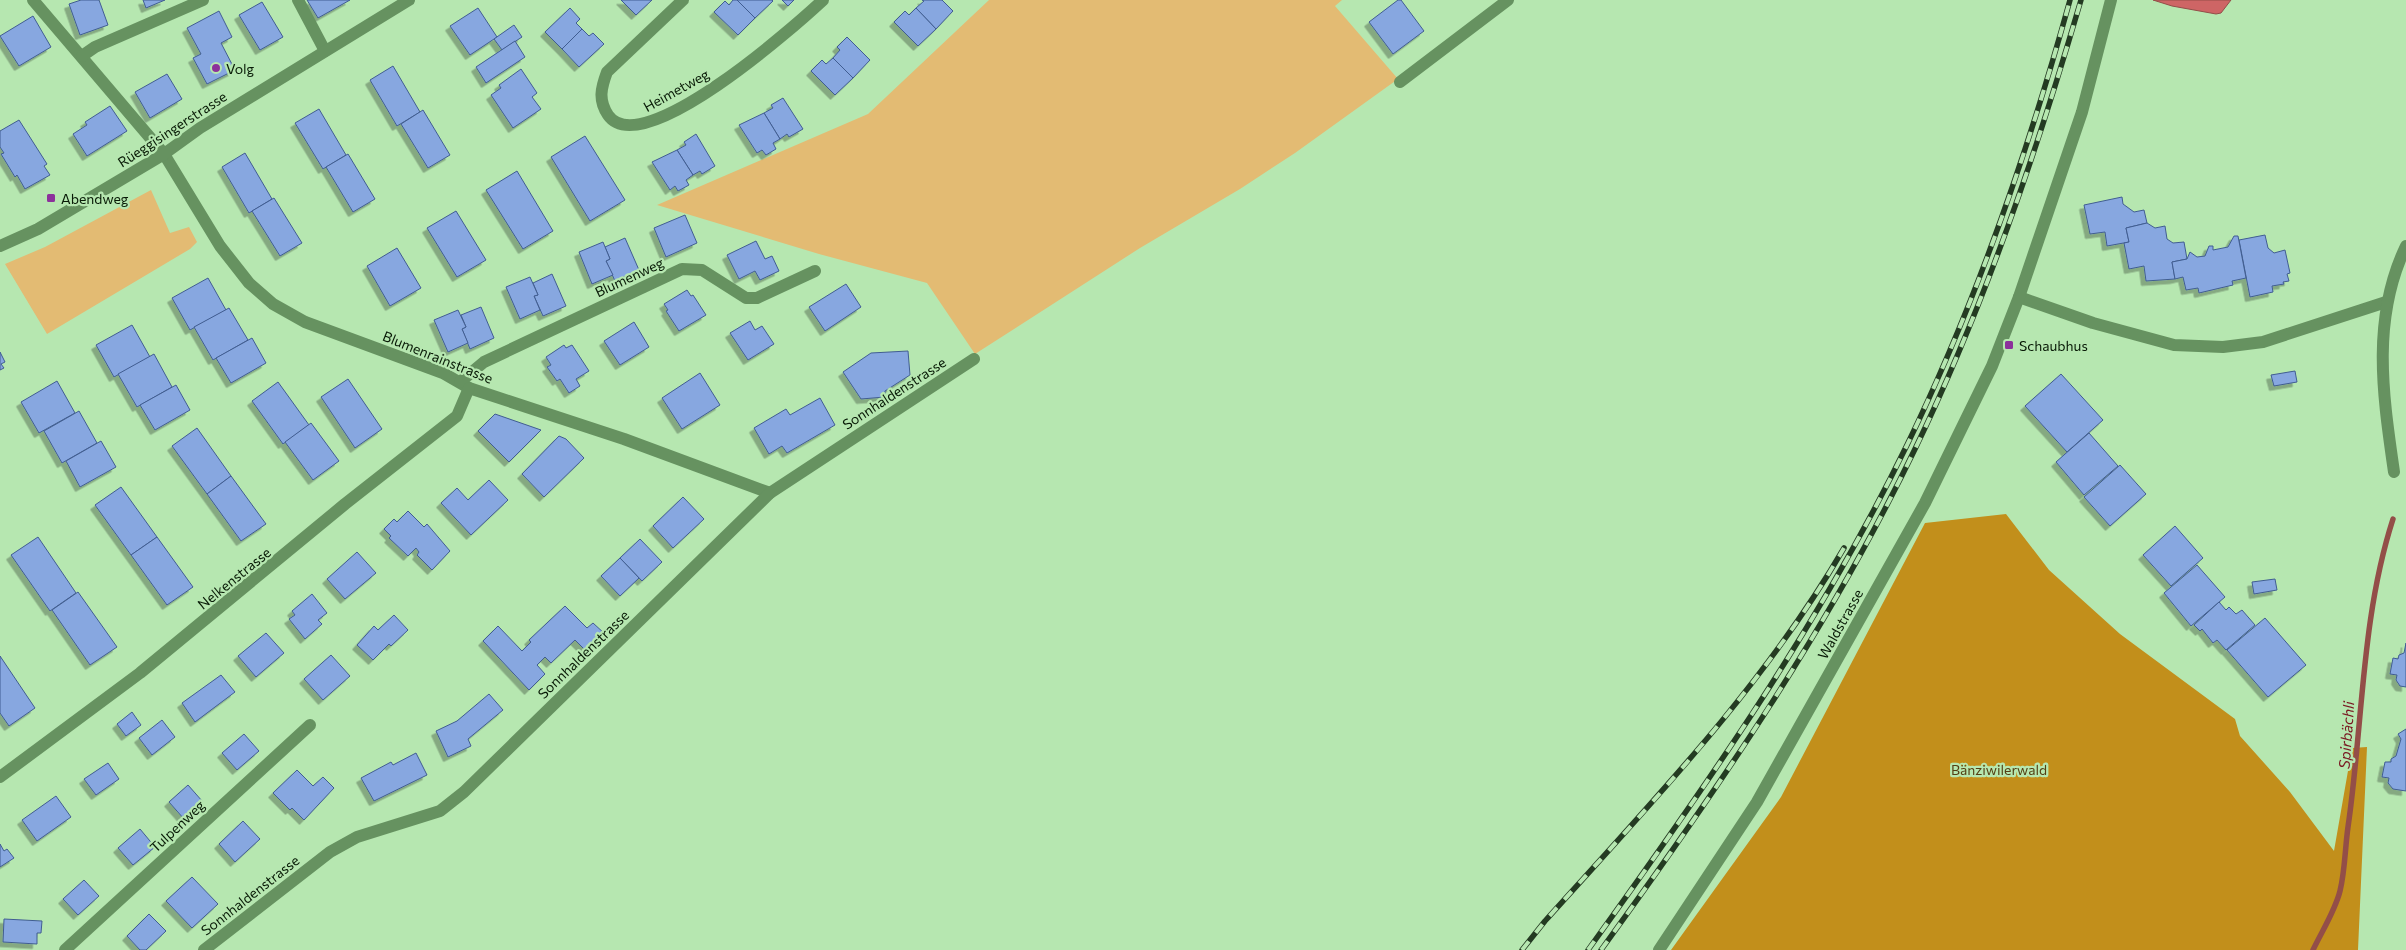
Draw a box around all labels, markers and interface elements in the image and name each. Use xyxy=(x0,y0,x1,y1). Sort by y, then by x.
place label: Volg xyxy=(226,60,255,77)
marker: Volg xyxy=(210,62,222,74)
street label: Heimetweg xyxy=(640,65,712,115)
street label: Rüeggisingerstrasse xyxy=(114,87,230,171)
place label: Abendweg xyxy=(61,190,129,207)
marker: Abendweg xyxy=(45,192,57,204)
street label: Blumenweg xyxy=(592,254,666,300)
street label: Blumenrainstrasse xyxy=(380,327,496,387)
place label: Schaubhus xyxy=(2019,337,2088,354)
marker: Schaubhus xyxy=(2003,339,2015,351)
street label: Sonnhaldenstrasse xyxy=(839,353,949,433)
street label: Nelkenstrasse xyxy=(194,543,274,613)
street label: Waldstrasse xyxy=(1814,586,1866,662)
street label: Sonnhaldenstrasse xyxy=(534,606,632,702)
water label: Spirbächli xyxy=(2335,699,2357,769)
park label: Bänziwilerwald xyxy=(1951,761,2047,778)
street label: Tulpenweg xyxy=(146,796,208,856)
street label: Sonnhaldenstrasse xyxy=(197,851,303,939)

